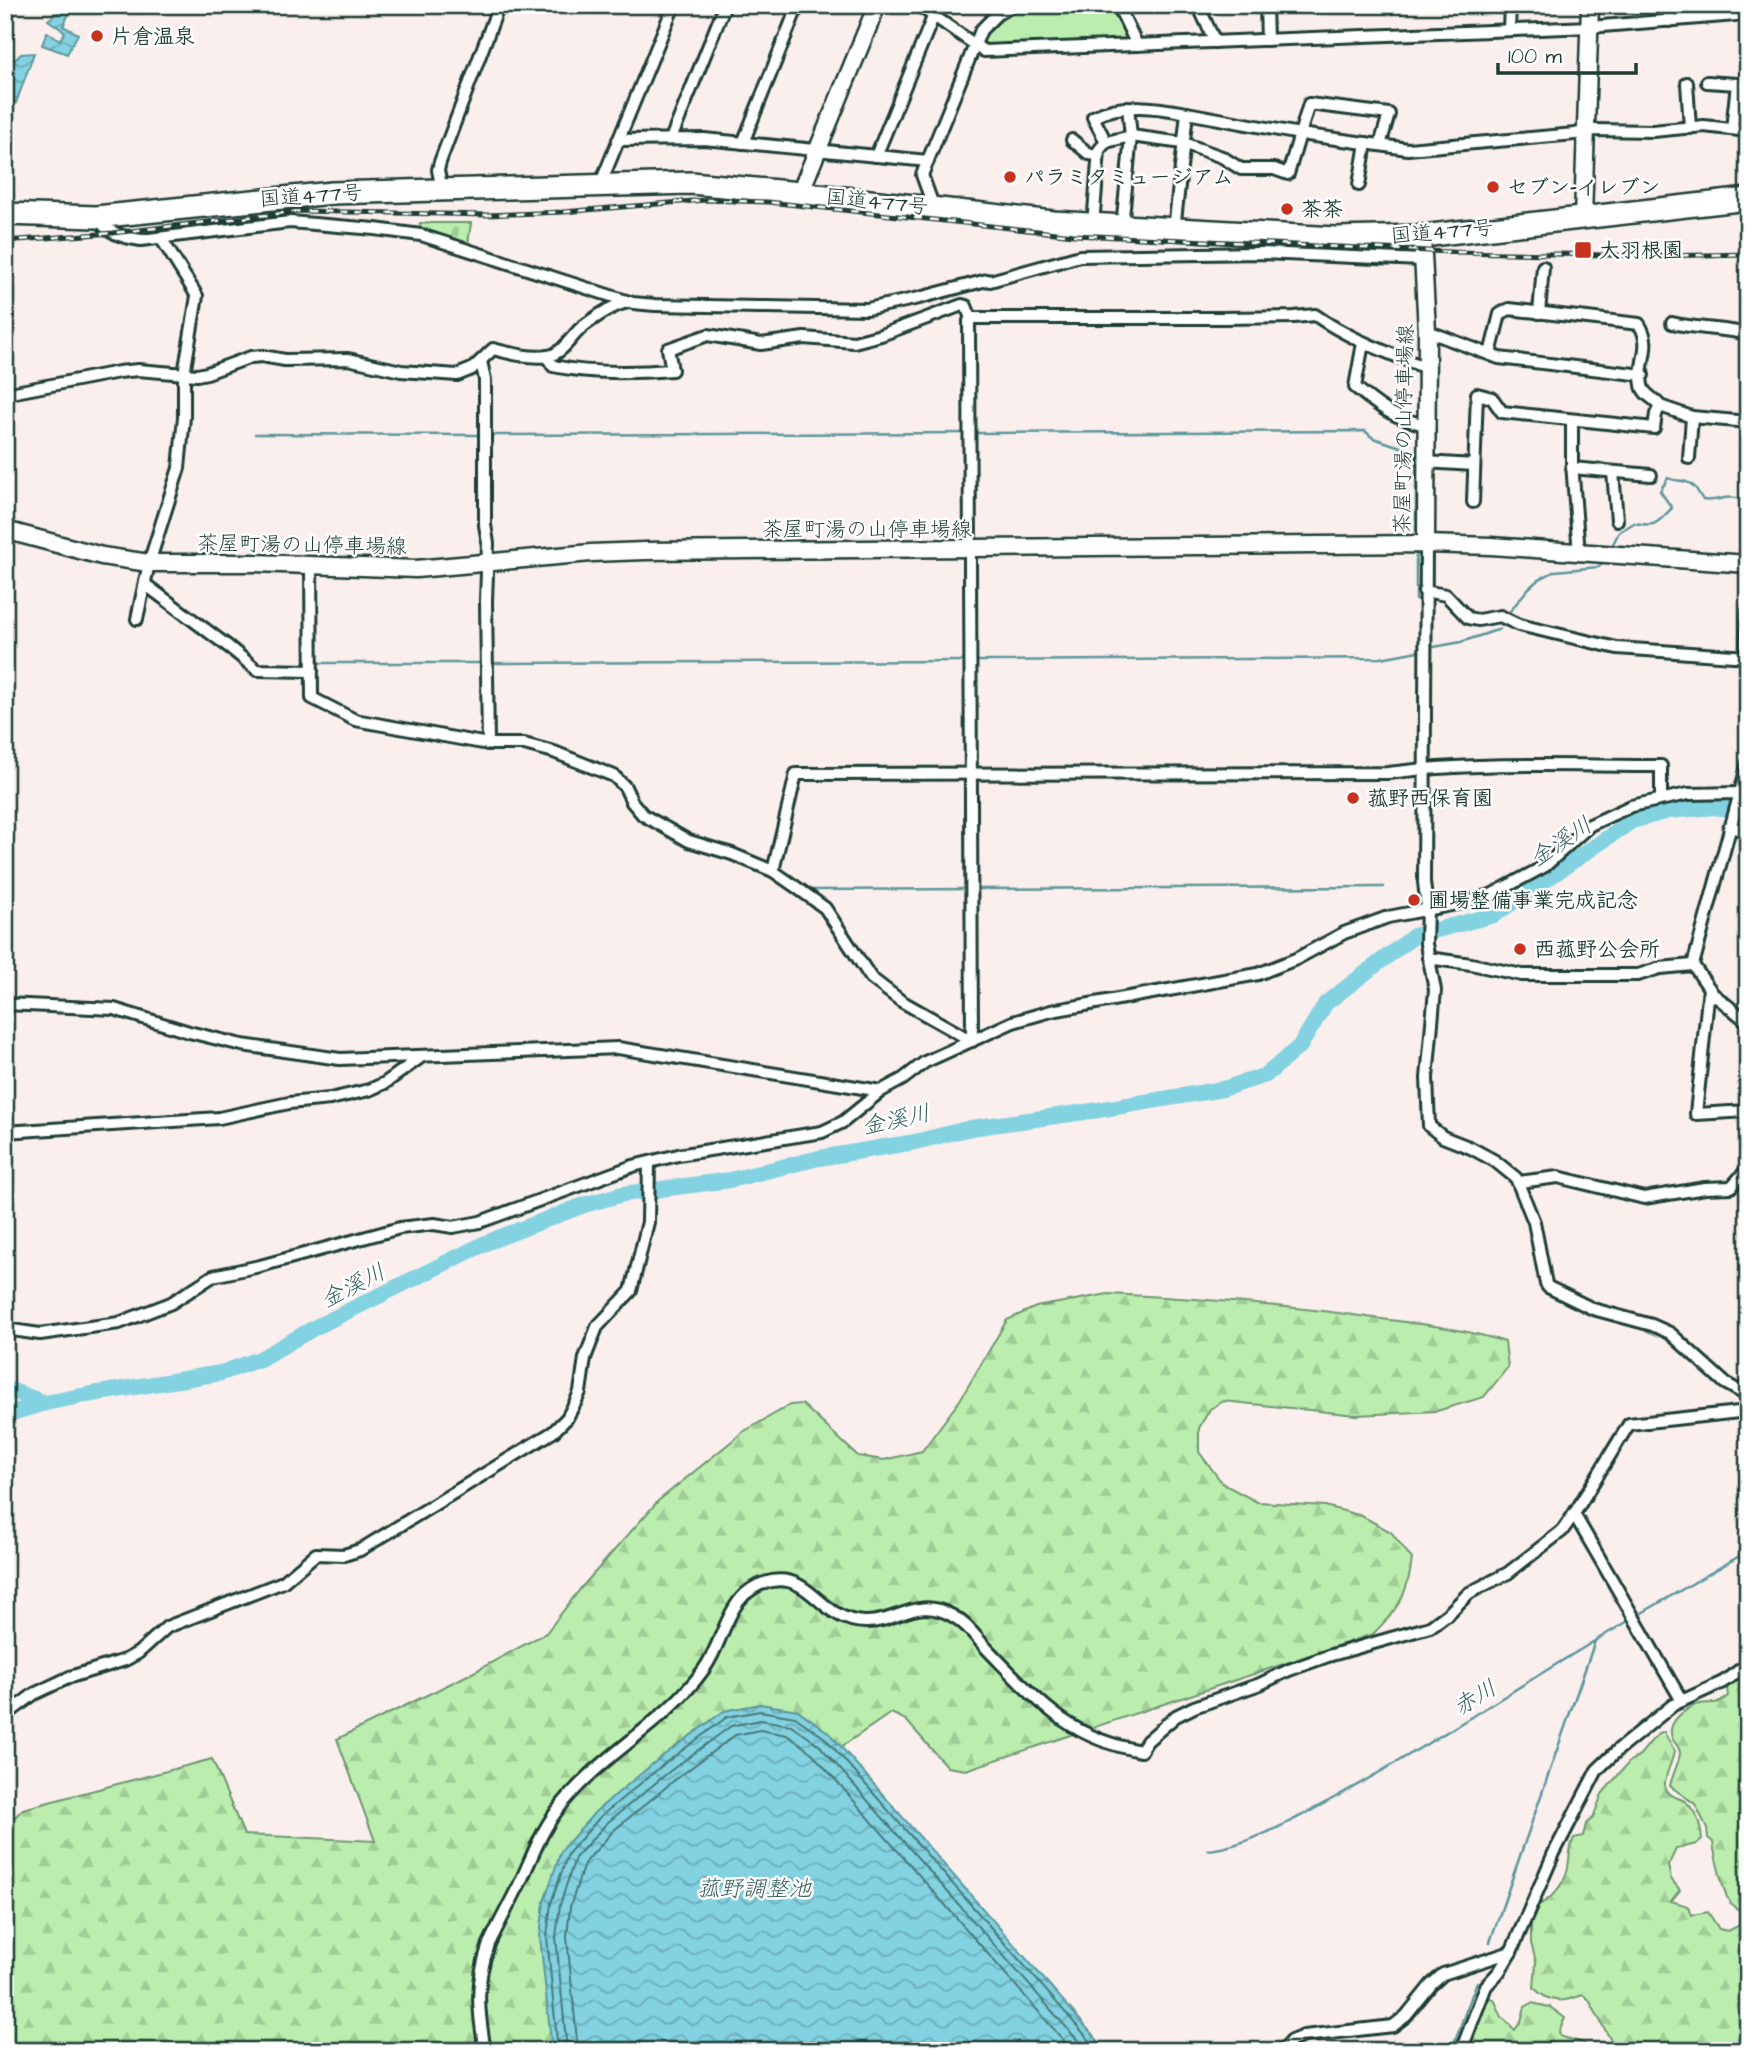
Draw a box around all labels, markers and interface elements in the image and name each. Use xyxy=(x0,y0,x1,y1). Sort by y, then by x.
place label: 片倉温泉 xyxy=(111,22,195,51)
marker: 片倉温泉 xyxy=(89,28,105,44)
scale bar xyxy=(1498,32,1636,76)
text: 100 m xyxy=(1508,42,1563,71)
place label: パラミタミュージアム xyxy=(1024,163,1234,192)
marker: パラミタミュージアム xyxy=(1002,169,1018,185)
place label: セブン-イレブン xyxy=(1507,173,1661,202)
street label: 国道477号 xyxy=(259,178,363,214)
marker: セブン-イレブン xyxy=(1485,179,1501,195)
street label: 国道477号 xyxy=(824,182,930,222)
place label: 茶茶 xyxy=(1301,195,1343,224)
marker: 茶茶 xyxy=(1279,201,1295,217)
street label: 国道477号 xyxy=(1389,213,1495,251)
place label: 大羽根園 xyxy=(1599,236,1683,265)
marker: 大羽根園 xyxy=(1573,240,1593,260)
street label: 茶屋町湯の山停車場線 xyxy=(1388,324,1420,534)
street label: 茶屋町湯の山停車場線 xyxy=(762,515,972,544)
street label: 茶屋町湯の山停車場線 xyxy=(197,529,407,561)
place label: 菰野西保育園 xyxy=(1367,784,1493,813)
marker: 菰野西保育園 xyxy=(1345,790,1361,806)
water label: 金溪川 xyxy=(1523,809,1599,875)
place label: 圃場整備事業完成記念 xyxy=(1428,886,1638,915)
marker: 圃場整備事業完成記念 xyxy=(1406,892,1422,908)
place label: 西菰野公会所 xyxy=(1534,935,1660,964)
marker: 西菰野公会所 xyxy=(1512,941,1528,957)
water label: 金溪川 xyxy=(859,1097,933,1143)
water label: 金溪川 xyxy=(315,1256,391,1316)
water label: 赤川 xyxy=(1447,1672,1503,1724)
water label: 菰野調整池 xyxy=(697,1873,813,1905)

